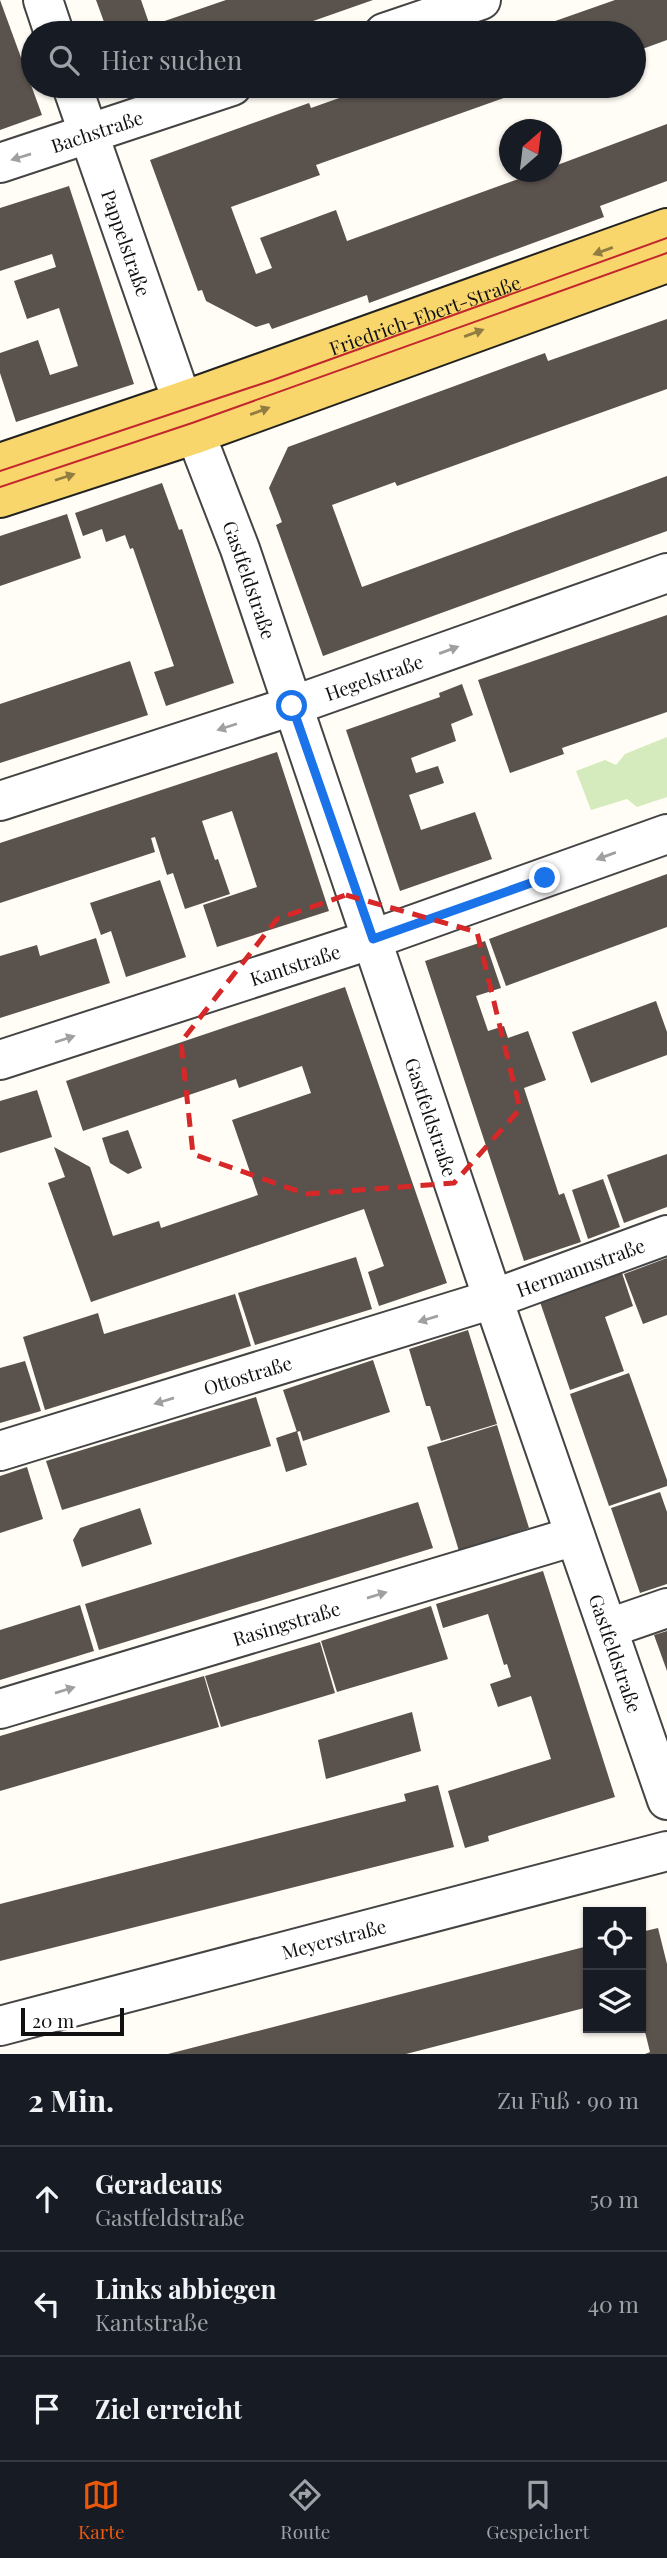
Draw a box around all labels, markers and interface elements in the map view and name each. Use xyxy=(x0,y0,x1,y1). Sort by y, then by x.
search box xyxy=(21,21,646,98)
icon: search xyxy=(45,41,83,79)
text: Hier suchen xyxy=(101,42,242,77)
street label: Bachstraße xyxy=(47,103,146,158)
north arrow xyxy=(499,119,562,182)
one-way arrow xyxy=(10,152,31,162)
street label: Pappelstraße xyxy=(96,186,157,300)
one-way arrow xyxy=(592,246,613,257)
street label: Friedrich-Ebert-Straße xyxy=(326,268,524,361)
one-way arrow xyxy=(463,327,484,338)
one-way arrow xyxy=(249,405,270,416)
one-way arrow xyxy=(55,471,76,482)
street label: Gastfeldstraße xyxy=(217,517,282,643)
one-way arrow xyxy=(439,645,460,656)
street label: Hegelstraße xyxy=(321,648,427,706)
route start xyxy=(276,690,307,721)
one-way arrow xyxy=(217,722,238,733)
one-way arrow xyxy=(596,851,617,862)
route end xyxy=(529,862,560,893)
street label: Kantstraße xyxy=(246,937,344,991)
one-way arrow xyxy=(55,1033,76,1043)
street label: Gastfeldstraße xyxy=(399,1054,464,1180)
street label: Hermannstraße xyxy=(513,1231,648,1302)
one-way arrow xyxy=(418,1314,439,1325)
street label: Ottostraße xyxy=(200,1349,295,1401)
one-way arrow xyxy=(153,1396,174,1406)
one-way arrow xyxy=(367,1590,388,1600)
street label: Gastfeldstraße xyxy=(583,1590,649,1716)
street label: Rasingstraße xyxy=(229,1594,343,1651)
one-way arrow xyxy=(55,1684,76,1694)
map controls xyxy=(583,1907,646,2033)
button: locate xyxy=(583,1907,646,1970)
street label: Meyerstraße xyxy=(279,1912,389,1965)
button: layers xyxy=(583,1970,646,2033)
scale bar xyxy=(21,2005,124,2037)
text: 20 m xyxy=(32,2007,74,2033)
text: 2 Min. xyxy=(28,2080,114,2120)
text: Zu Fuß · 90 m xyxy=(497,2084,639,2115)
text: Geradeaus xyxy=(95,2166,223,2201)
icon: ahead xyxy=(28,2180,66,2218)
text: 50 m xyxy=(590,2183,639,2214)
text: Gastfeldstraße xyxy=(95,2201,245,2232)
text: Links abbiegen xyxy=(95,2271,276,2306)
icon: left xyxy=(28,2285,66,2323)
text: 40 m xyxy=(588,2288,639,2319)
text: Kantstraße xyxy=(95,2306,209,2337)
icon: arrive xyxy=(28,2390,66,2428)
text: Ziel erreicht xyxy=(95,2391,242,2426)
tab: Karte xyxy=(78,2476,125,2544)
tab: Route xyxy=(280,2476,330,2544)
tab: Gespeichert xyxy=(486,2476,589,2544)

